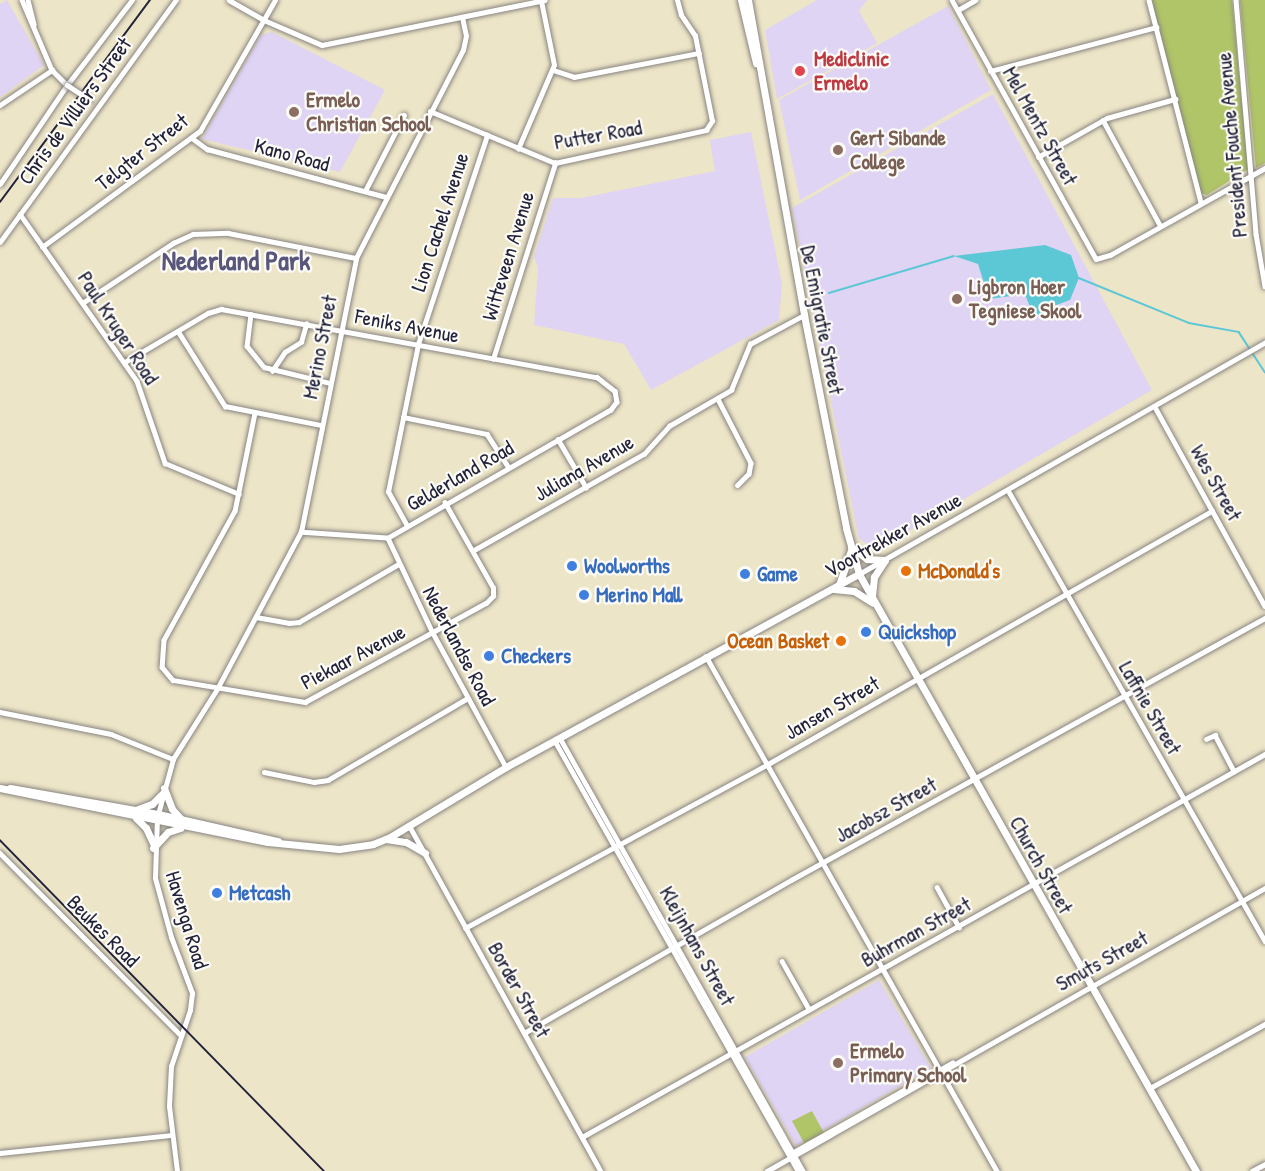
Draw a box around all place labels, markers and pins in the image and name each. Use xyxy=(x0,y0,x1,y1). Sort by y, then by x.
place label: Mediclinic Ermelo xyxy=(814,46,889,96)
marker: Mediclinic Ermelo xyxy=(791,62,809,80)
place label: Ermelo Christian School xyxy=(306,87,431,137)
marker: Ermelo Christian School xyxy=(287,105,301,119)
place label: Gert Sibande College xyxy=(850,125,946,175)
marker: Gert Sibande College xyxy=(831,143,845,157)
place label: Ligbron Hoer Tegniese Skool xyxy=(969,274,1081,324)
marker: Ligbron Hoer Tegniese Skool xyxy=(950,292,964,306)
place label: Woolworths xyxy=(584,553,670,579)
place label: McDonald's xyxy=(918,558,1000,584)
marker: Woolworths xyxy=(565,559,579,573)
place label: Game xyxy=(757,561,798,587)
marker: McDonald's xyxy=(899,564,913,578)
marker: Game xyxy=(738,567,752,581)
place label: Merino Mall xyxy=(596,582,682,608)
marker: Merino Mall xyxy=(577,588,591,602)
place label: Quickshop xyxy=(878,619,956,645)
marker: Quickshop xyxy=(859,625,873,639)
place label: Ocean Basket xyxy=(727,628,829,654)
marker: Ocean Basket xyxy=(834,634,848,648)
place label: Checkers xyxy=(501,643,571,669)
marker: Checkers xyxy=(482,649,496,663)
place label: Metcash xyxy=(229,880,290,906)
marker: Metcash xyxy=(210,886,224,900)
place label: Ermelo Primary School xyxy=(850,1038,966,1088)
marker: Ermelo Primary School xyxy=(831,1056,845,1070)

